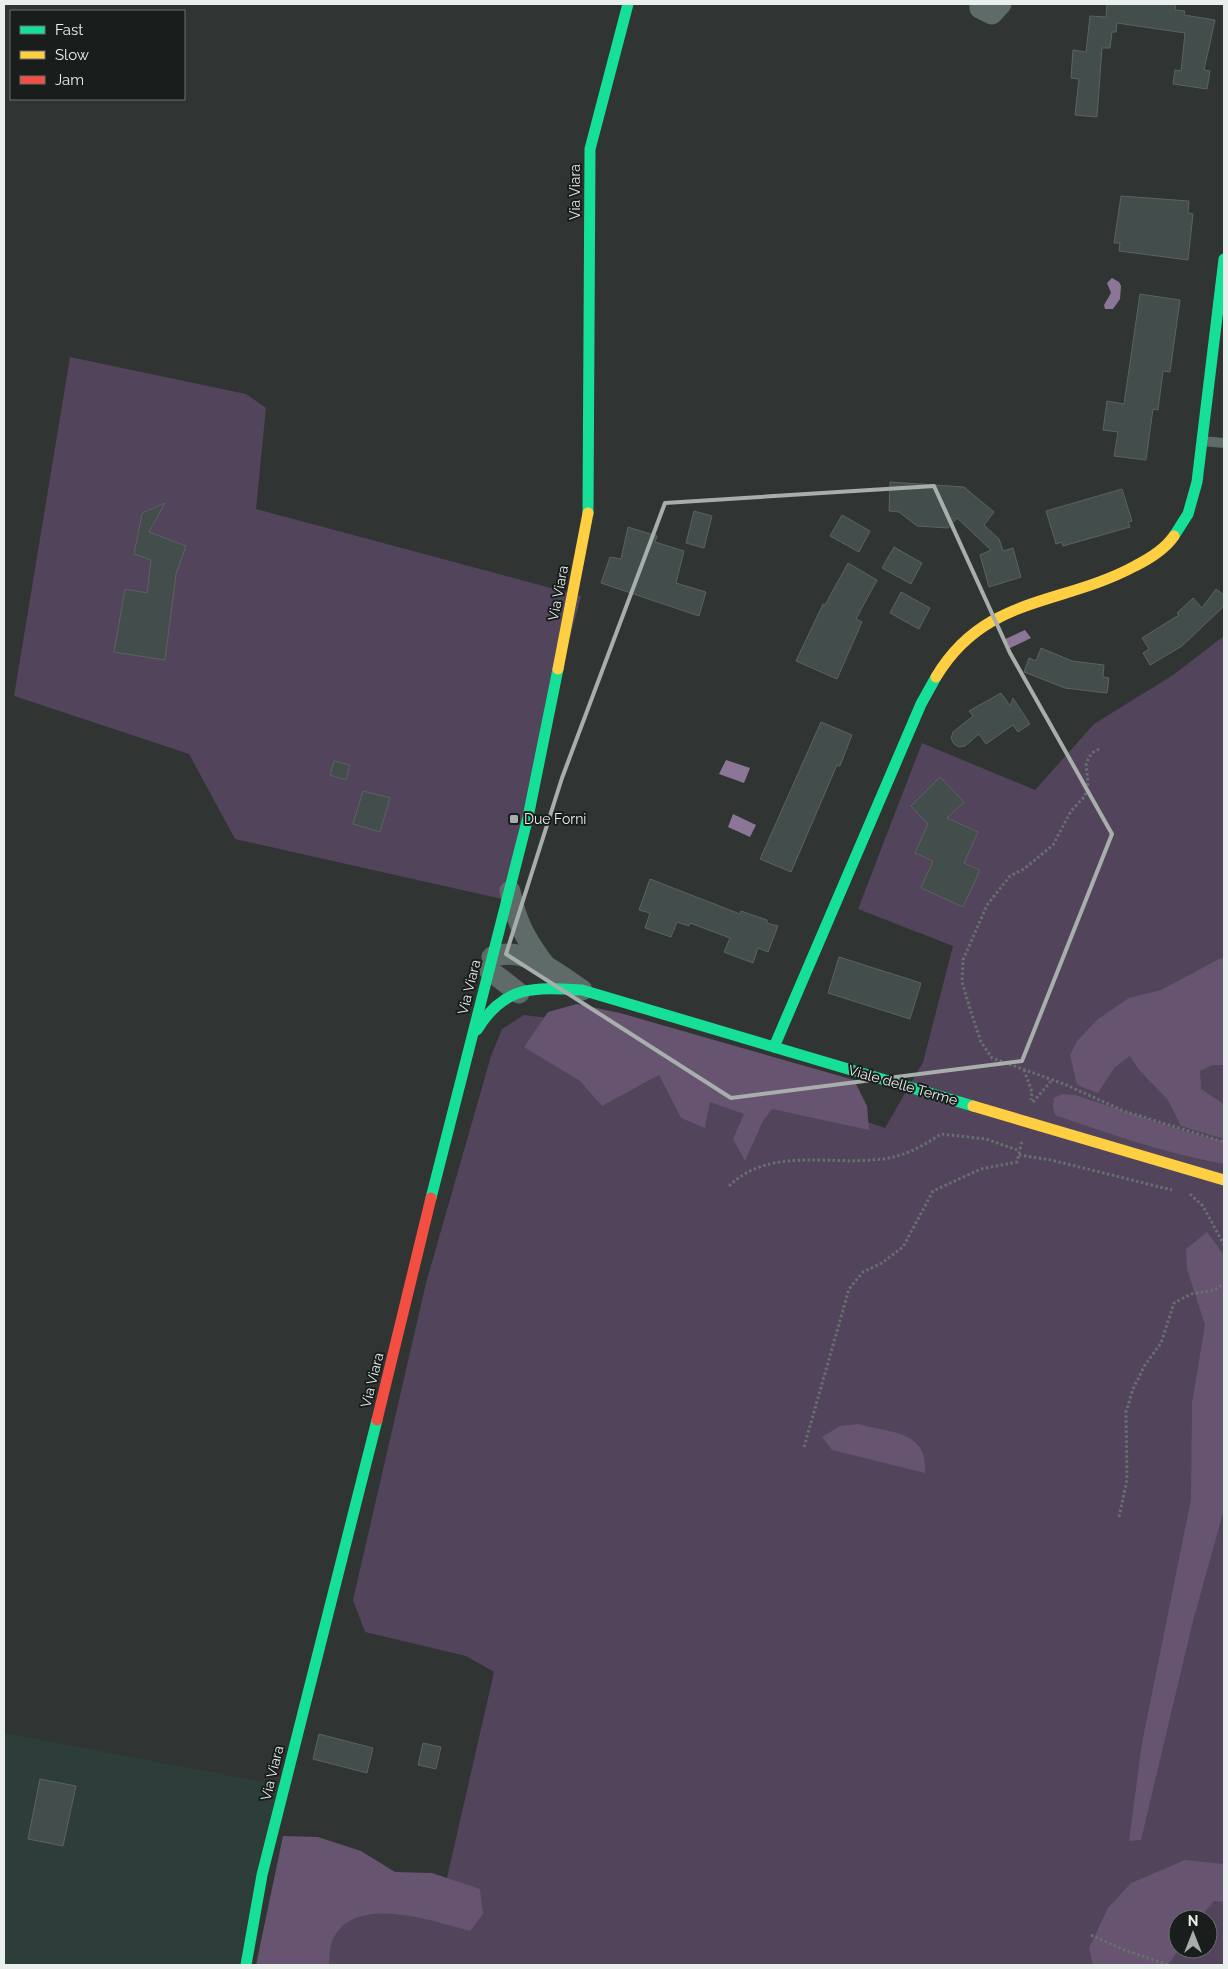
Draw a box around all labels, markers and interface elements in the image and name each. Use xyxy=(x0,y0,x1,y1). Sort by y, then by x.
legend xyxy=(10,10,185,100)
text: Fast xyxy=(55,21,83,39)
text: Slow xyxy=(55,46,89,64)
text: Jam xyxy=(55,71,84,89)
street label: Via Viara xyxy=(567,164,583,220)
street label: Via Viara xyxy=(545,564,571,622)
place label: Due Forni xyxy=(524,811,586,827)
marker: Due Forni xyxy=(508,813,520,825)
street label: Via Viara xyxy=(454,958,484,1016)
street label: Viale delle Terme xyxy=(847,1062,959,1108)
street label: Via Viara xyxy=(357,1351,387,1409)
street label: Via Viara xyxy=(257,1744,287,1802)
north arrow xyxy=(1168,1909,1218,1959)
text: N xyxy=(1188,1913,1198,1929)

